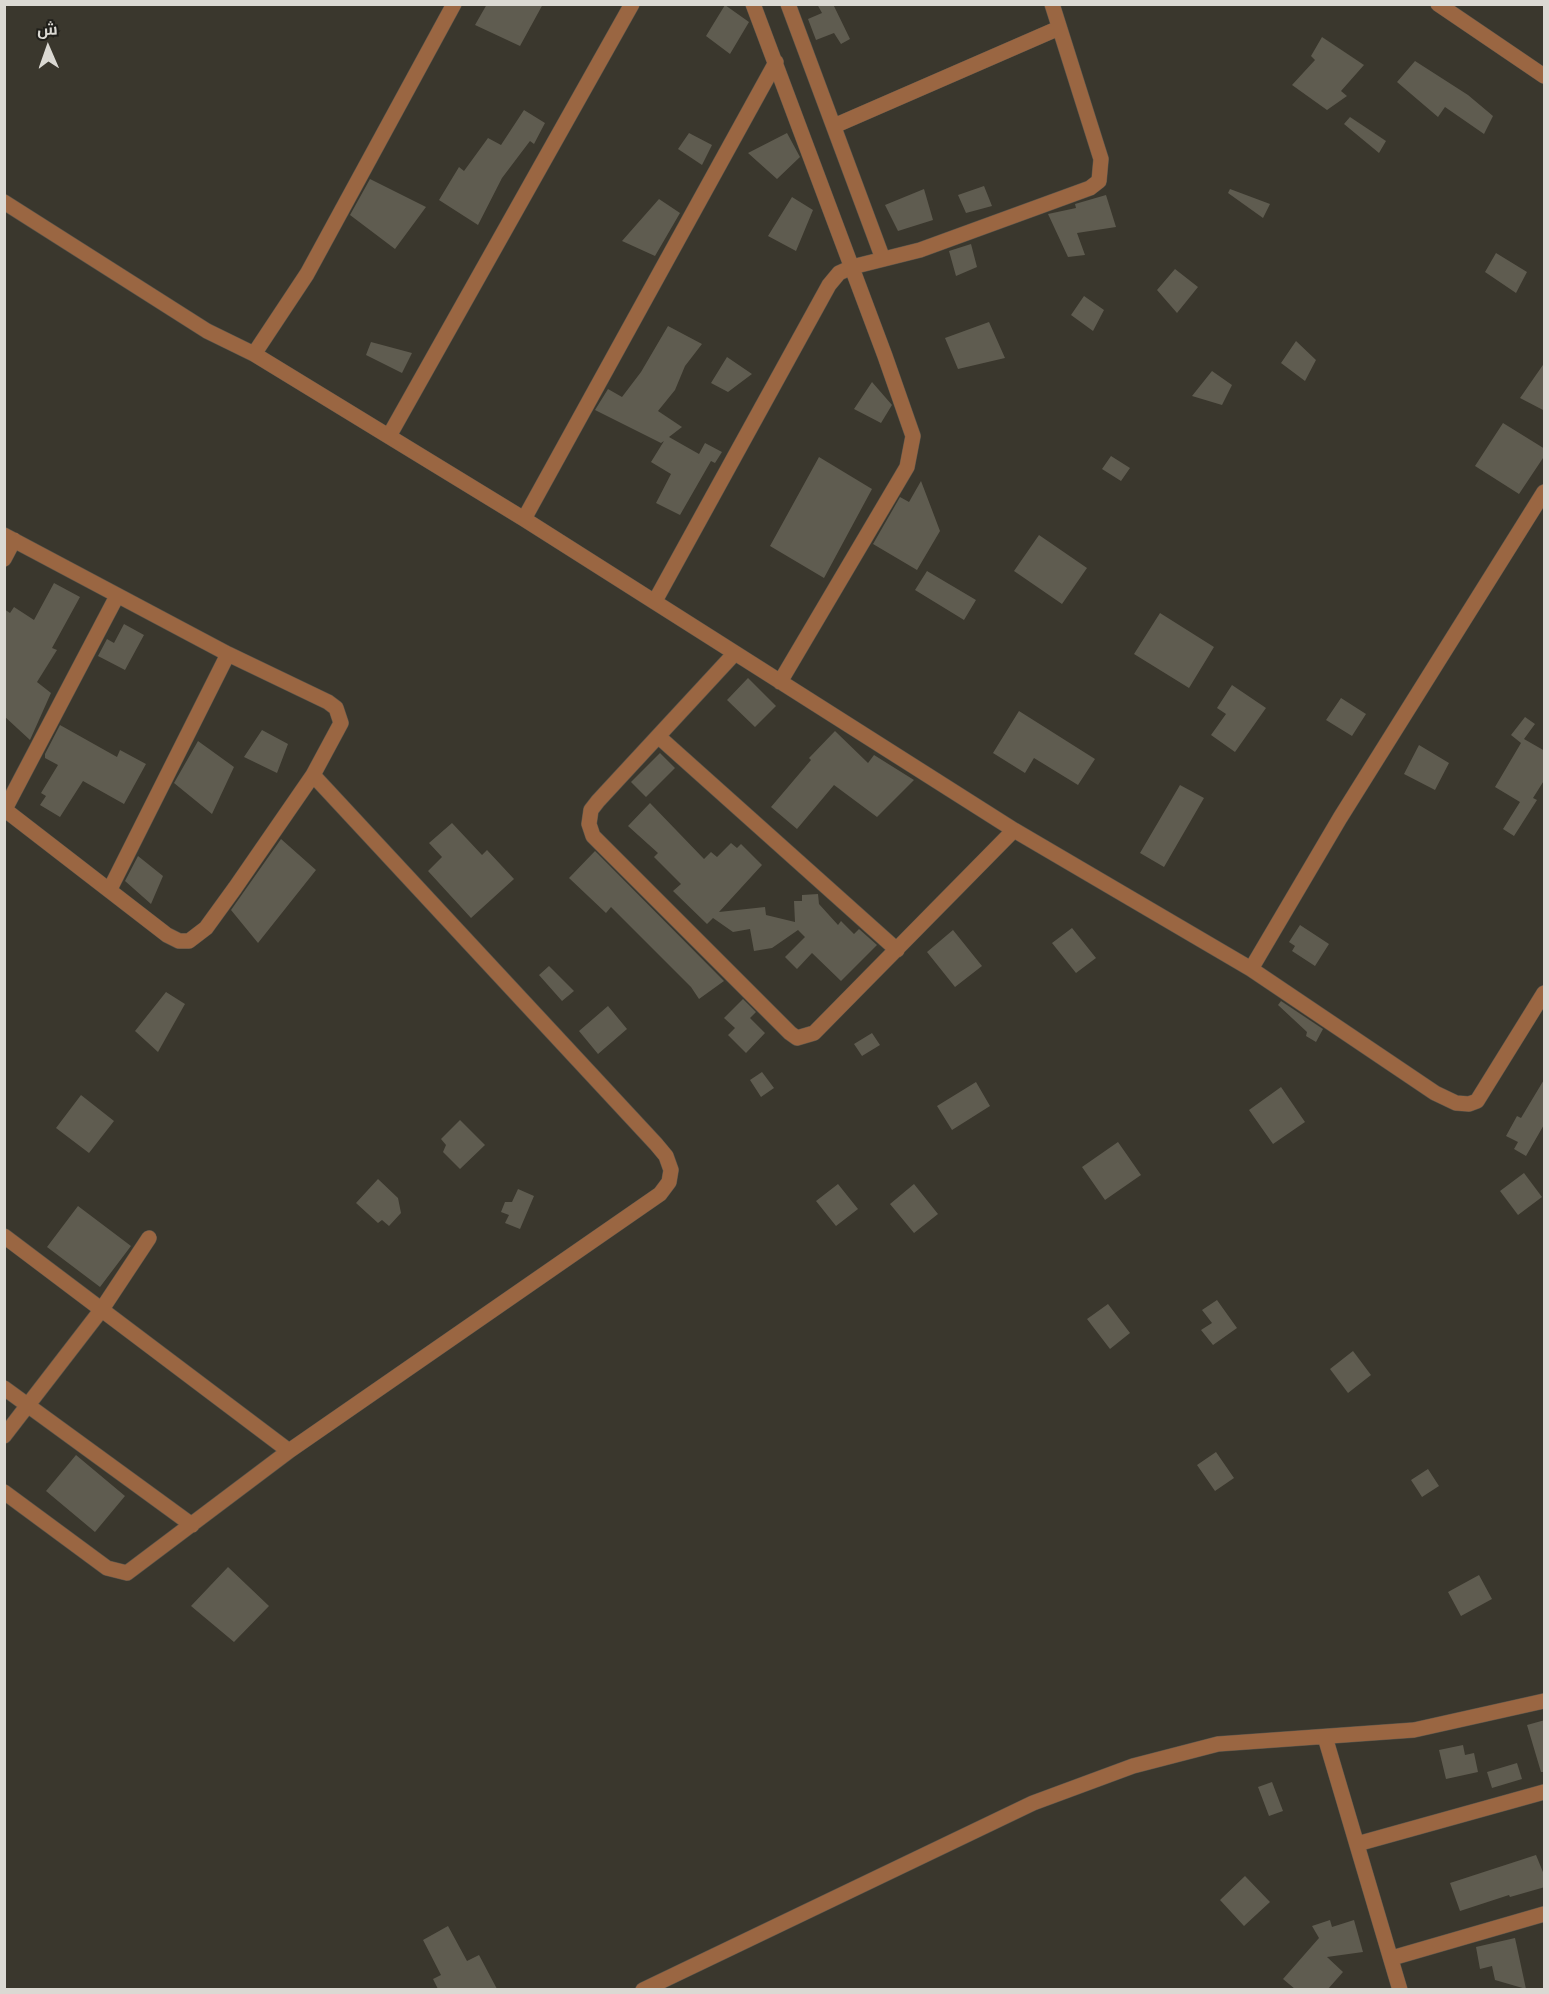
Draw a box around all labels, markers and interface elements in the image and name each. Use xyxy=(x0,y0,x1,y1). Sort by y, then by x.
north arrow xyxy=(18,18,78,78)
text: ش xyxy=(37,21,58,38)

